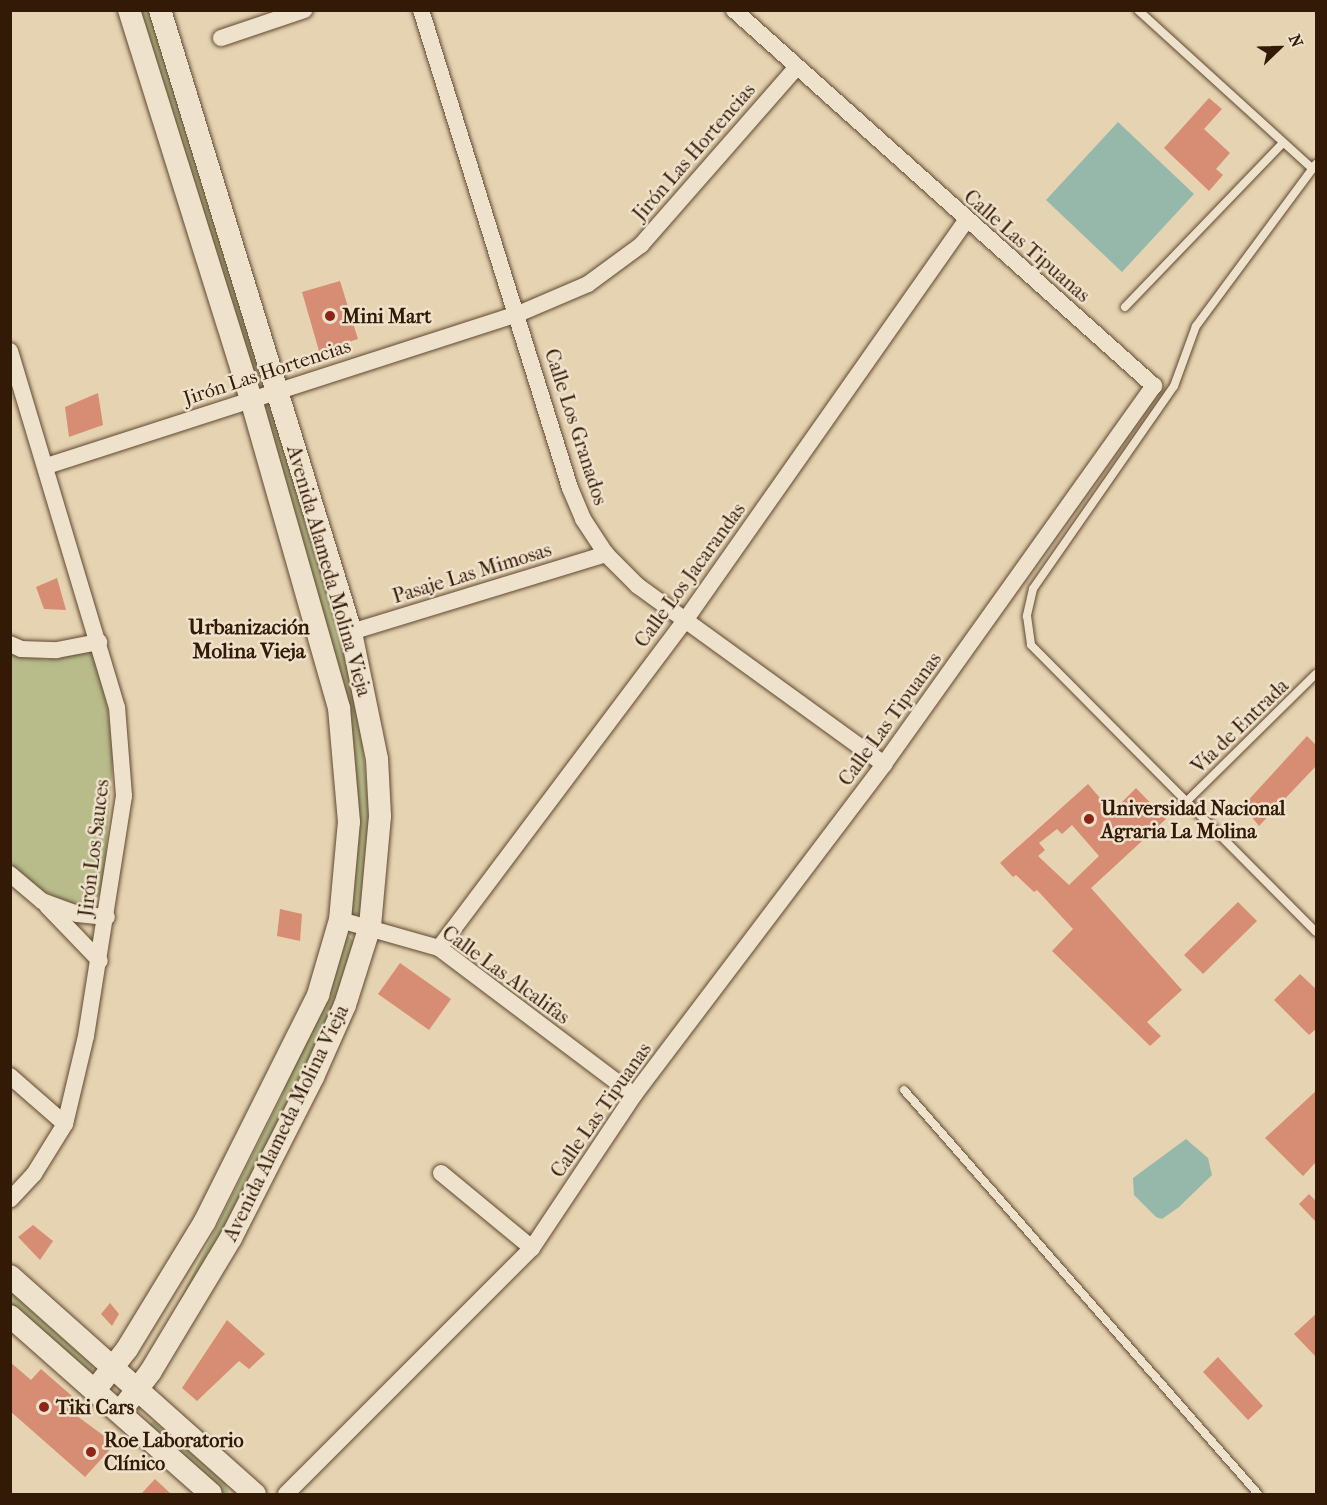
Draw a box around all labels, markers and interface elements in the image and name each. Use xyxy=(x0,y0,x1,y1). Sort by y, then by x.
north arrow xyxy=(1249,18,1309,78)
text: N xyxy=(1285,31,1307,50)
street label: Jirón Las Hortencias xyxy=(628,78,760,226)
street label: Calle Las Tipuanas xyxy=(959,185,1095,307)
place label: Mini Mart xyxy=(342,304,431,328)
marker: Mini Mart xyxy=(323,309,337,323)
street label: Jirón Las Hortencias xyxy=(180,334,354,410)
street label: Calle Los Granados xyxy=(539,346,613,508)
street label: Avenida Alameda Molina Vieja xyxy=(282,443,376,699)
street label: Calle Los Jacarandas xyxy=(629,498,751,652)
street label: Pasaje Las Mimosas xyxy=(390,537,554,609)
district label: Urbanización Molina Vieja xyxy=(188,614,310,664)
street label: Calle Las Tipuanas xyxy=(833,647,947,791)
street label: Vía de Entrada xyxy=(1186,674,1294,778)
street label: Jirón Los Sauces xyxy=(74,778,114,918)
place label: Universidad Nacional Agraria La Molina xyxy=(1101,796,1285,843)
marker: Universidad Nacional Agraria La Molina xyxy=(1082,812,1096,826)
street label: Calle Las Alcalifas xyxy=(437,921,575,1029)
street label: Avenida Alameda Molina Vieja xyxy=(218,1001,354,1245)
street label: Calle Las Tipuanas xyxy=(545,1038,657,1182)
place label: Tiki Cars xyxy=(56,1395,134,1419)
marker: Tiki Cars xyxy=(37,1400,51,1414)
place label: Roe Laboratorio Clínico xyxy=(104,1428,244,1475)
marker: Roe Laboratorio Clínico xyxy=(82,1443,100,1461)

